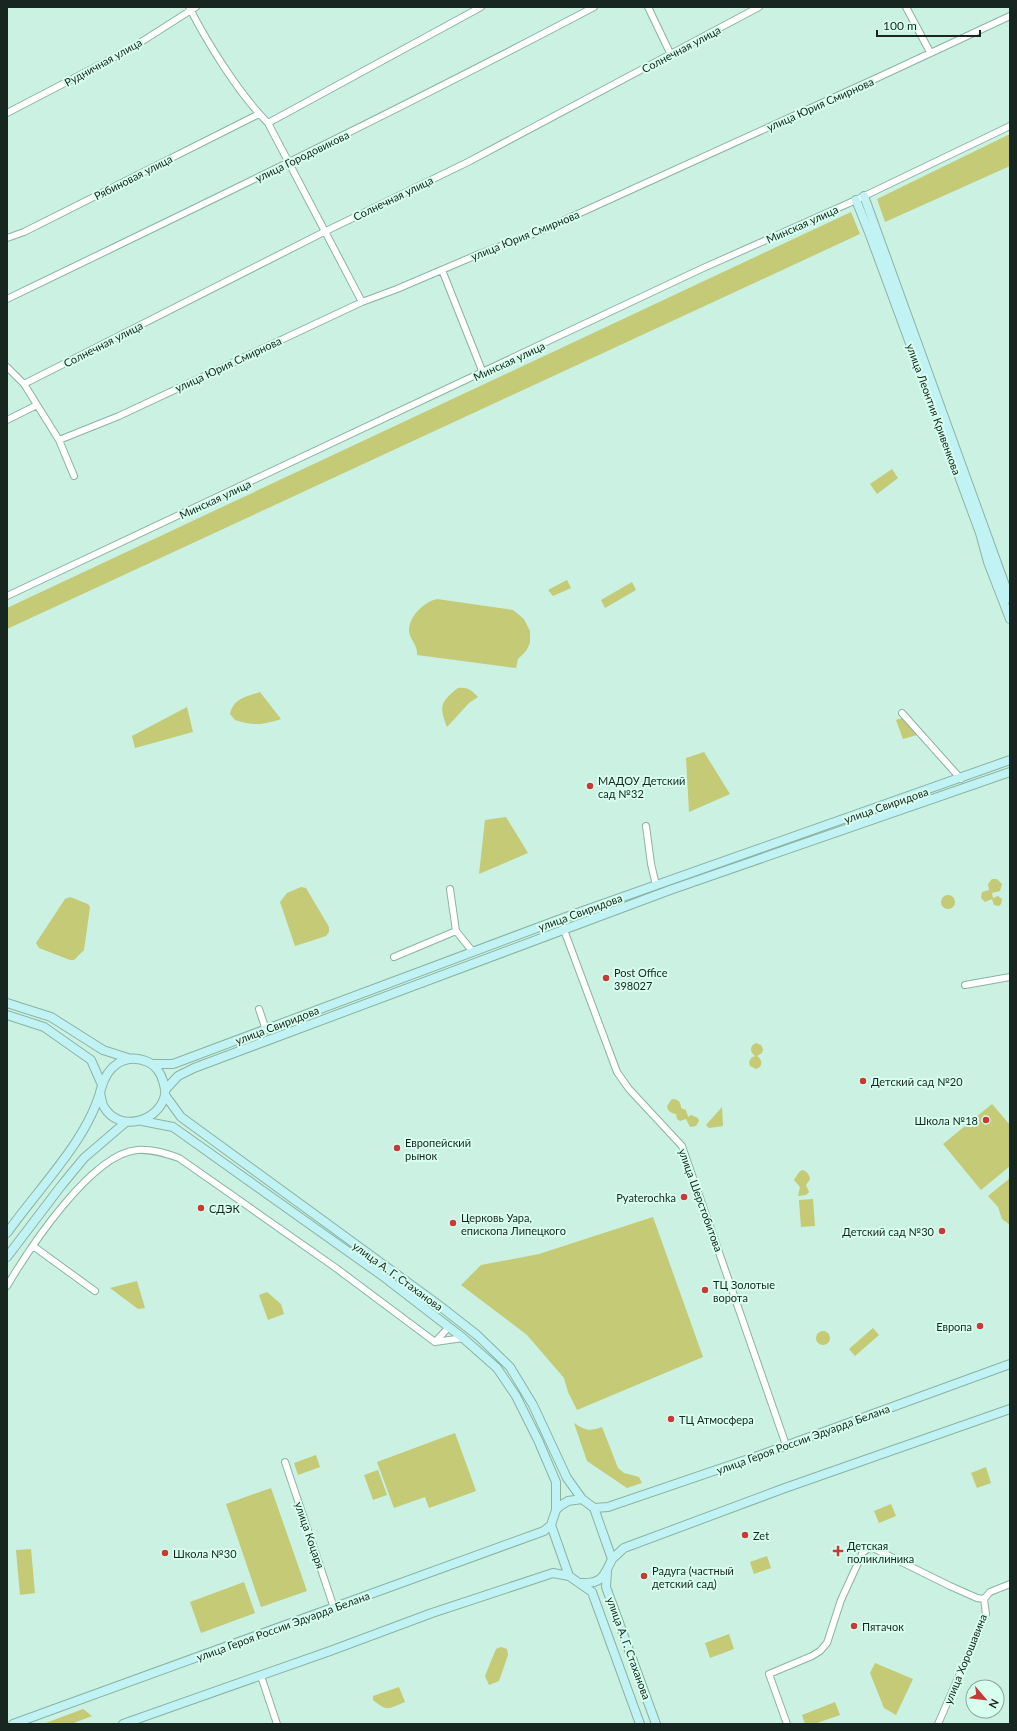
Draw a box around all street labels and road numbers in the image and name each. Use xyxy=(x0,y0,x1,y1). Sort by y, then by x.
street label: Солнечная улица xyxy=(639,23,723,75)
street label: Рудничная улица xyxy=(62,35,144,89)
street label: улица Юрия Смирнова xyxy=(764,74,876,134)
street label: улица Городовикова xyxy=(253,128,351,184)
street label: Рябиновая улица xyxy=(92,152,174,202)
street label: Солнечная улица xyxy=(351,173,435,223)
street label: Минская улица xyxy=(764,202,840,246)
street label: улица Юрия Смирнова xyxy=(469,207,581,263)
street label: Солнечная улица xyxy=(61,318,145,370)
street label: улица Юрия Смирнова xyxy=(173,334,283,394)
street label: Минская улица xyxy=(471,339,547,383)
street label: улица Леонтия Кривенкова xyxy=(904,341,964,477)
street label: Минская улица xyxy=(177,477,253,521)
street label: улица Свиридова xyxy=(842,784,930,826)
street label: улица Свиридова xyxy=(536,891,624,933)
street label: улица Свиридова xyxy=(233,1003,321,1047)
street label: улица Шерстобитова xyxy=(676,1147,726,1253)
street label: улица А. Г. Стаханова xyxy=(350,1239,446,1313)
street label: улица Героя России Эдуарда Белана xyxy=(715,1402,891,1476)
street label: улица Коцаря xyxy=(293,1500,327,1570)
street label: улица Героя России Эдуарда Белана xyxy=(195,1589,371,1663)
street label: улица А. Г. Стаханова xyxy=(604,1595,654,1701)
street label: улица Хорошавина xyxy=(941,1612,989,1706)

